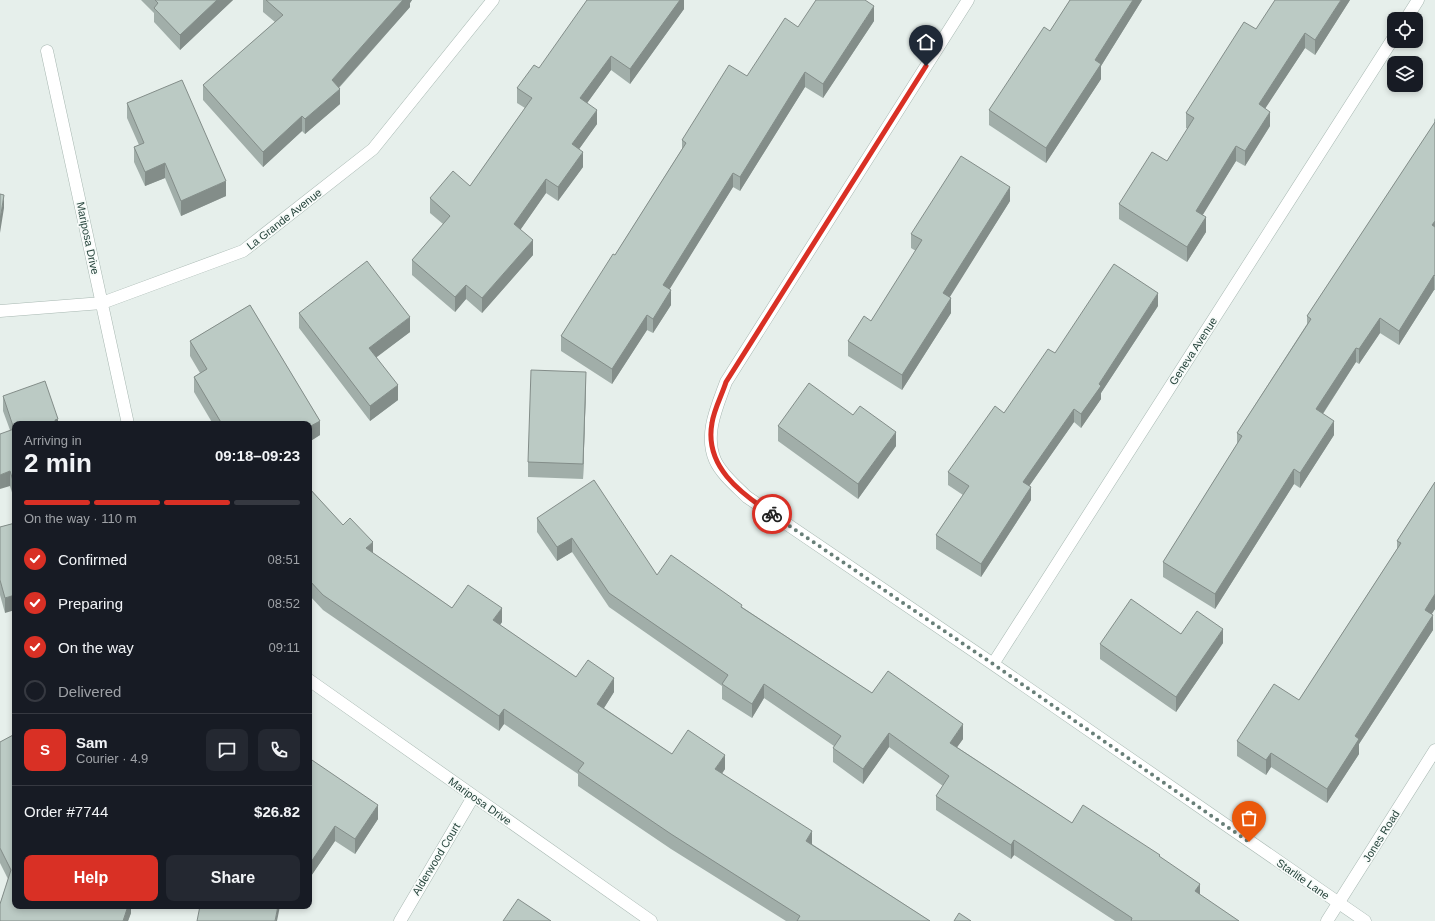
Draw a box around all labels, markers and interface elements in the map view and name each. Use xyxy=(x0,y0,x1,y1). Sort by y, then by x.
map controls xyxy=(1387,12,1423,92)
button: locate xyxy=(1387,12,1423,48)
pin xyxy=(909,25,943,66)
icon: home xyxy=(915,31,937,53)
button: layers xyxy=(1387,56,1423,92)
street label: La Grande Avenue xyxy=(244,186,324,252)
street label: Mariposa Drive xyxy=(74,201,102,275)
street label: Geneva Avenue xyxy=(1167,315,1219,387)
text: Arriving in xyxy=(24,433,82,448)
text: 09:18–09:23 xyxy=(215,447,300,464)
text: 2 min xyxy=(24,448,92,478)
courier xyxy=(752,494,792,534)
icon: bike xyxy=(761,503,783,525)
text: On the way · 110 m xyxy=(24,511,136,526)
icon: check xyxy=(24,548,46,570)
text: Confirmed xyxy=(58,551,127,568)
text: 08:51 xyxy=(267,552,300,567)
icon: check xyxy=(24,592,46,614)
text: Preparing xyxy=(58,595,123,612)
text: 08:52 xyxy=(267,596,300,611)
icon: check xyxy=(24,636,46,658)
text: On the way xyxy=(58,639,134,656)
text: 09:11 xyxy=(268,640,300,655)
text: Delivered xyxy=(58,683,121,700)
button: chat xyxy=(206,729,248,771)
button: phone xyxy=(258,729,300,771)
text: Sam xyxy=(76,734,108,751)
text: S xyxy=(40,741,50,758)
text: Courier · 4.9 xyxy=(76,751,148,766)
street label: Mariposa Drive xyxy=(446,775,514,827)
pin xyxy=(1232,801,1266,842)
text: Order #7744 xyxy=(24,803,108,820)
text: $26.82 xyxy=(254,803,300,820)
icon: bag xyxy=(1238,807,1260,829)
street label: Jones Road xyxy=(1360,808,1402,864)
street label: Alderwood Court xyxy=(410,821,462,897)
button: Help xyxy=(24,855,158,901)
button: Share xyxy=(166,855,300,901)
street label: Starlite Lane xyxy=(1274,856,1332,902)

